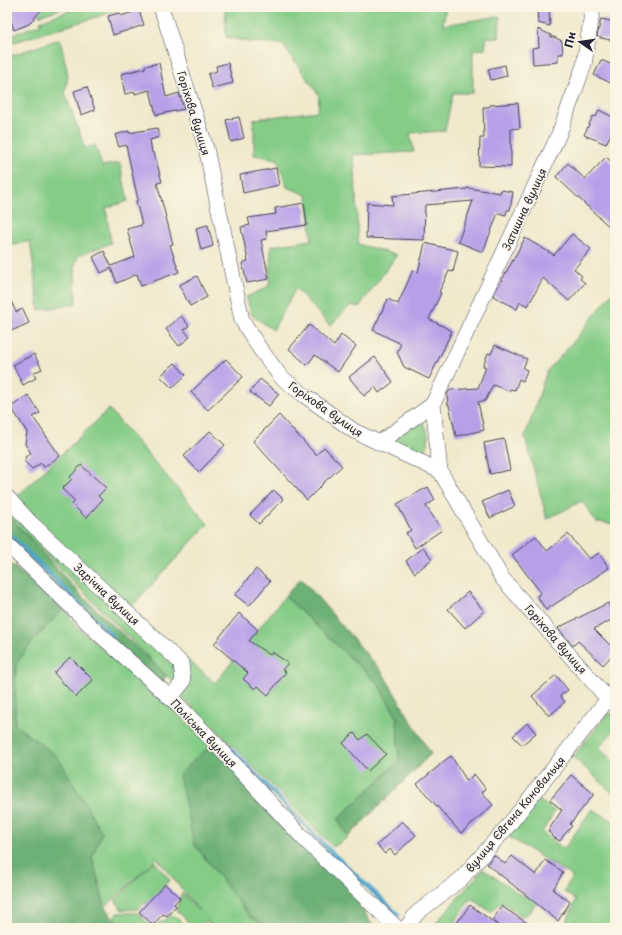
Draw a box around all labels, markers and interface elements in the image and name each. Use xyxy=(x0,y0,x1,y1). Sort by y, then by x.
north arrow xyxy=(560,22,600,62)
text: Пн xyxy=(560,30,580,49)
street label: Горіхова вулиця xyxy=(173,69,215,157)
street label: Затишна вулиця xyxy=(497,165,551,253)
street label: Горіхова вулиця xyxy=(285,377,367,441)
street label: Зарічна вулиця xyxy=(70,559,144,629)
street label: Горіхова вулиця xyxy=(521,600,591,678)
street label: Поліська вулиця xyxy=(167,695,241,771)
street label: вулиця Євгена Коновальця xyxy=(461,752,569,876)

